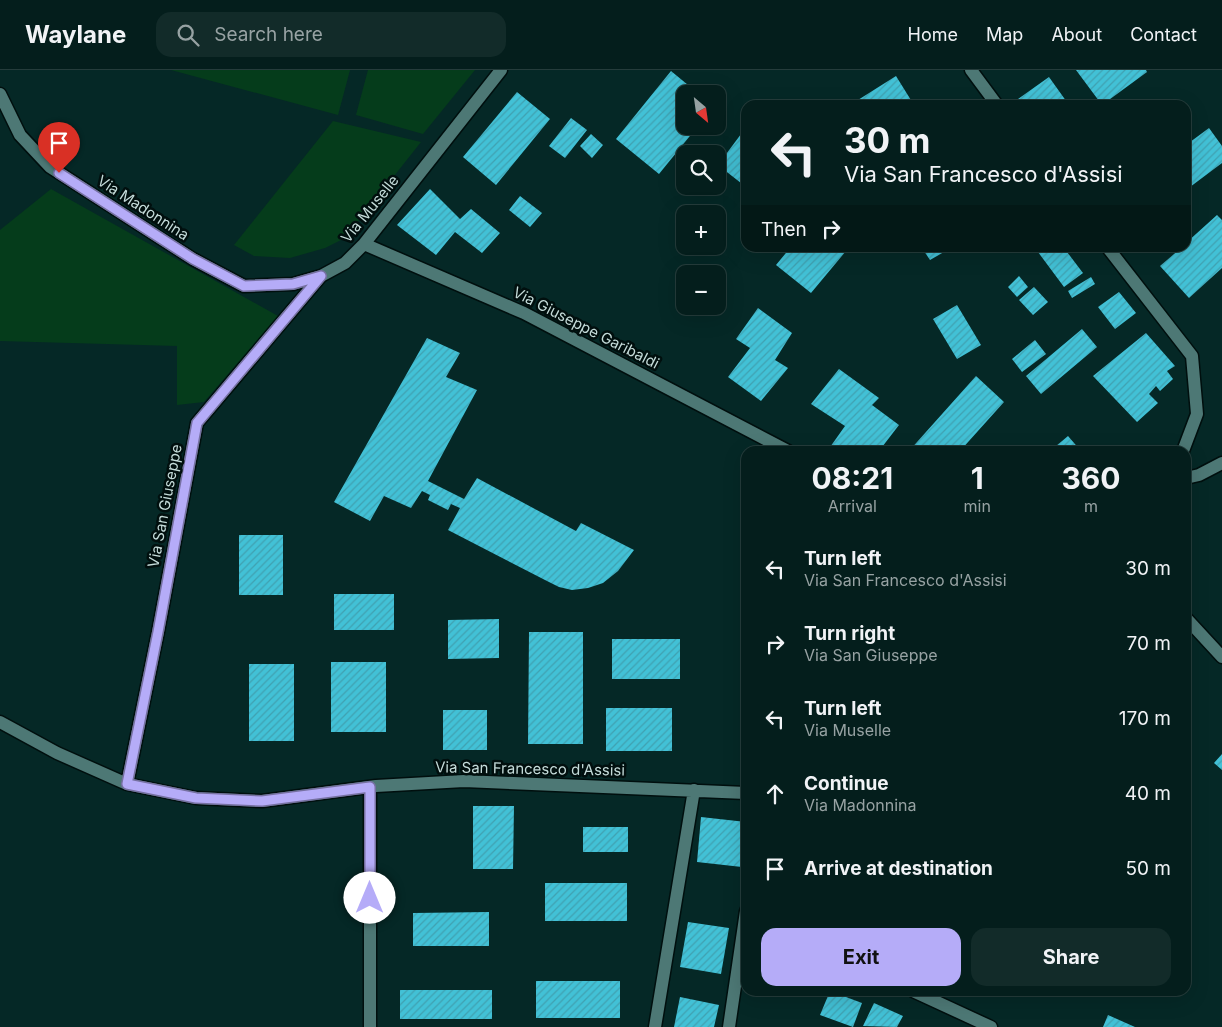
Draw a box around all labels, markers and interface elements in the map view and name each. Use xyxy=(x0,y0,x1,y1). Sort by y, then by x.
search box xyxy=(156,12,506,57)
text: Waylane xyxy=(25,20,126,49)
icon: search xyxy=(174,21,202,49)
text: Search here xyxy=(214,23,323,46)
text: Home xyxy=(908,24,958,45)
text: Map xyxy=(986,24,1023,45)
text: About xyxy=(1051,24,1102,45)
text: Contact xyxy=(1130,24,1197,45)
north arrow xyxy=(676,85,726,135)
map controls xyxy=(676,85,726,315)
text: 30 m xyxy=(844,119,930,161)
icon: left xyxy=(761,120,826,185)
pin xyxy=(38,122,80,173)
icon: arrive xyxy=(45,129,73,157)
button: search xyxy=(676,145,726,195)
text: Via San Francesco d'Assisi xyxy=(844,161,1123,187)
street label: Via Madonnina xyxy=(94,171,193,244)
street label: Via Muselle xyxy=(337,171,403,246)
button: + xyxy=(676,205,726,255)
icon: right xyxy=(817,215,845,243)
text: Then xyxy=(761,218,807,241)
button: − xyxy=(676,265,726,315)
street label: Via Giuseppe Garibaldi xyxy=(510,282,663,373)
street label: Via San Giuseppe xyxy=(143,443,186,569)
text: 08:21 xyxy=(811,460,893,496)
text: 1 xyxy=(971,460,984,496)
text: 360 xyxy=(1061,460,1120,496)
text: Arrival xyxy=(828,496,877,516)
text: min xyxy=(964,496,991,516)
text: m xyxy=(1084,496,1098,516)
text: Turn left xyxy=(804,547,882,570)
icon: left xyxy=(761,555,789,583)
text: 30 m xyxy=(1125,557,1171,580)
text: Via San Francesco d'Assisi xyxy=(804,570,1007,590)
text: Turn right xyxy=(804,622,895,645)
icon: right xyxy=(761,630,789,658)
text: 70 m xyxy=(1127,632,1171,655)
text: Via San Giuseppe xyxy=(804,645,938,665)
text: Turn left xyxy=(804,697,882,720)
icon: left xyxy=(761,705,789,733)
text: 170 m xyxy=(1119,707,1171,730)
text: Via Muselle xyxy=(804,720,891,740)
street label: Via San Francesco d'Assisi xyxy=(435,757,625,780)
text: Continue xyxy=(804,772,889,795)
icon: ahead xyxy=(761,780,789,808)
text: 40 m xyxy=(1125,782,1171,805)
text: Via Madonnina xyxy=(804,795,916,815)
icon: arrive xyxy=(761,855,789,883)
text: Arrive at destination xyxy=(804,857,993,880)
text: 50 m xyxy=(1125,857,1171,880)
position arrow xyxy=(343,871,395,923)
button: Exit xyxy=(761,928,961,986)
button: Share xyxy=(971,928,1171,986)

